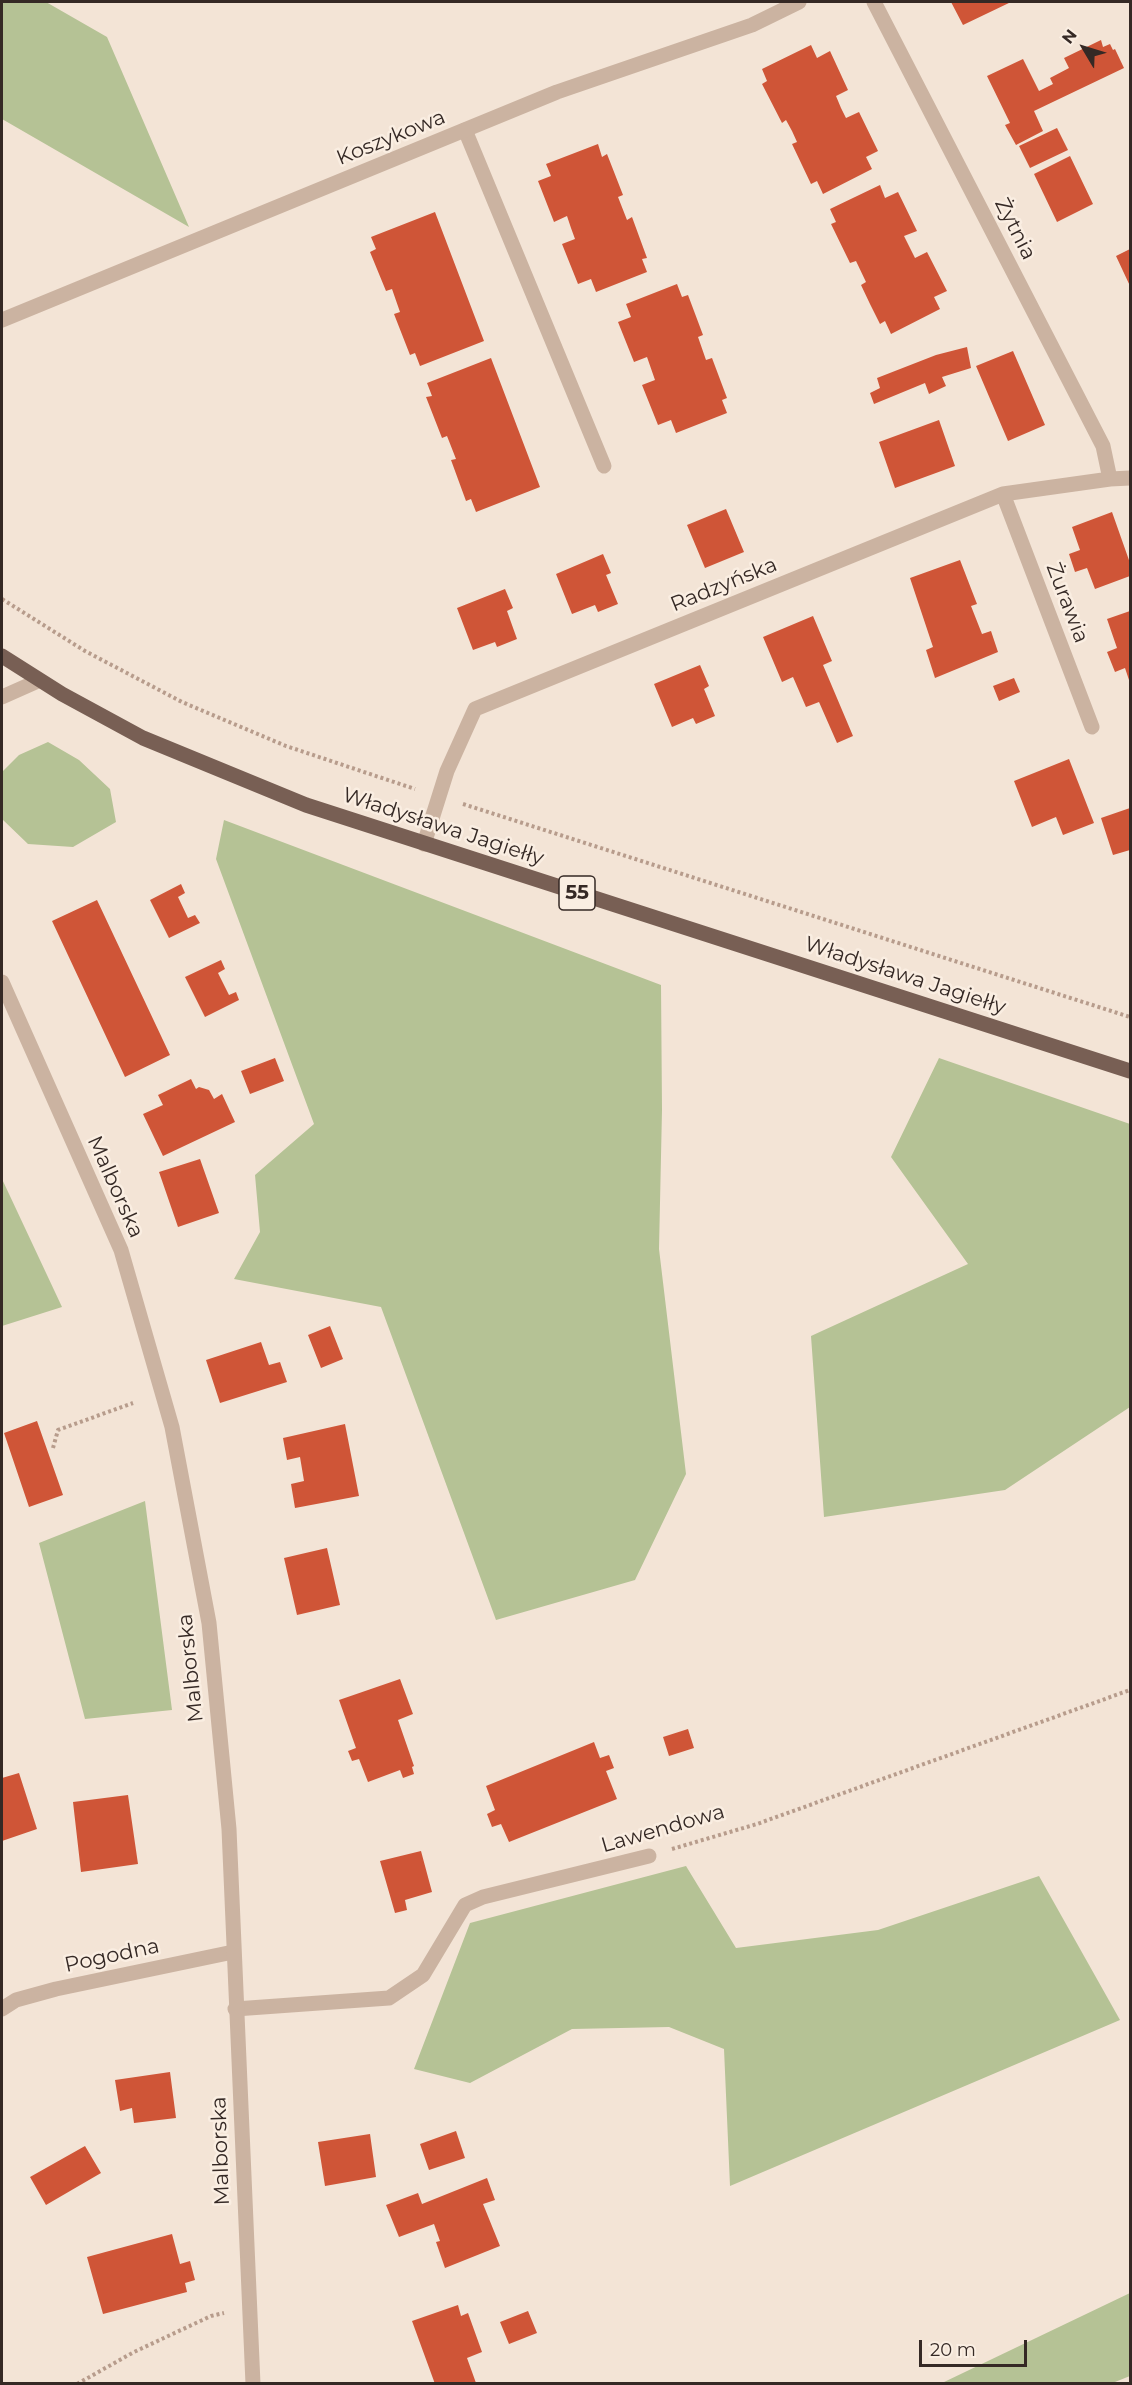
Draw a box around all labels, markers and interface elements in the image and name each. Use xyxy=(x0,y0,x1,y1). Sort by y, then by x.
north arrow xyxy=(1054,18,1114,78)
text: N xyxy=(1058,26,1081,48)
street label: Koszykowa xyxy=(333,105,449,171)
street label: Żytnia xyxy=(989,194,1041,264)
street label: Radzyńska xyxy=(667,552,781,618)
street label: Żurawia xyxy=(1040,559,1094,647)
street label: Władysława Jagiełły xyxy=(339,783,547,871)
road number: 55 xyxy=(559,876,595,910)
street label: Władysława Jagiełły xyxy=(801,932,1009,1020)
street label: Malborska xyxy=(81,1132,149,1242)
street label: Malborska xyxy=(173,1613,209,1723)
street label: Lawendowa xyxy=(598,1799,728,1859)
street label: Pogodna xyxy=(62,1934,162,1978)
street label: Malborska xyxy=(207,2096,235,2206)
scale bar xyxy=(922,2328,1030,2366)
text: 20 m xyxy=(930,2339,976,2361)

